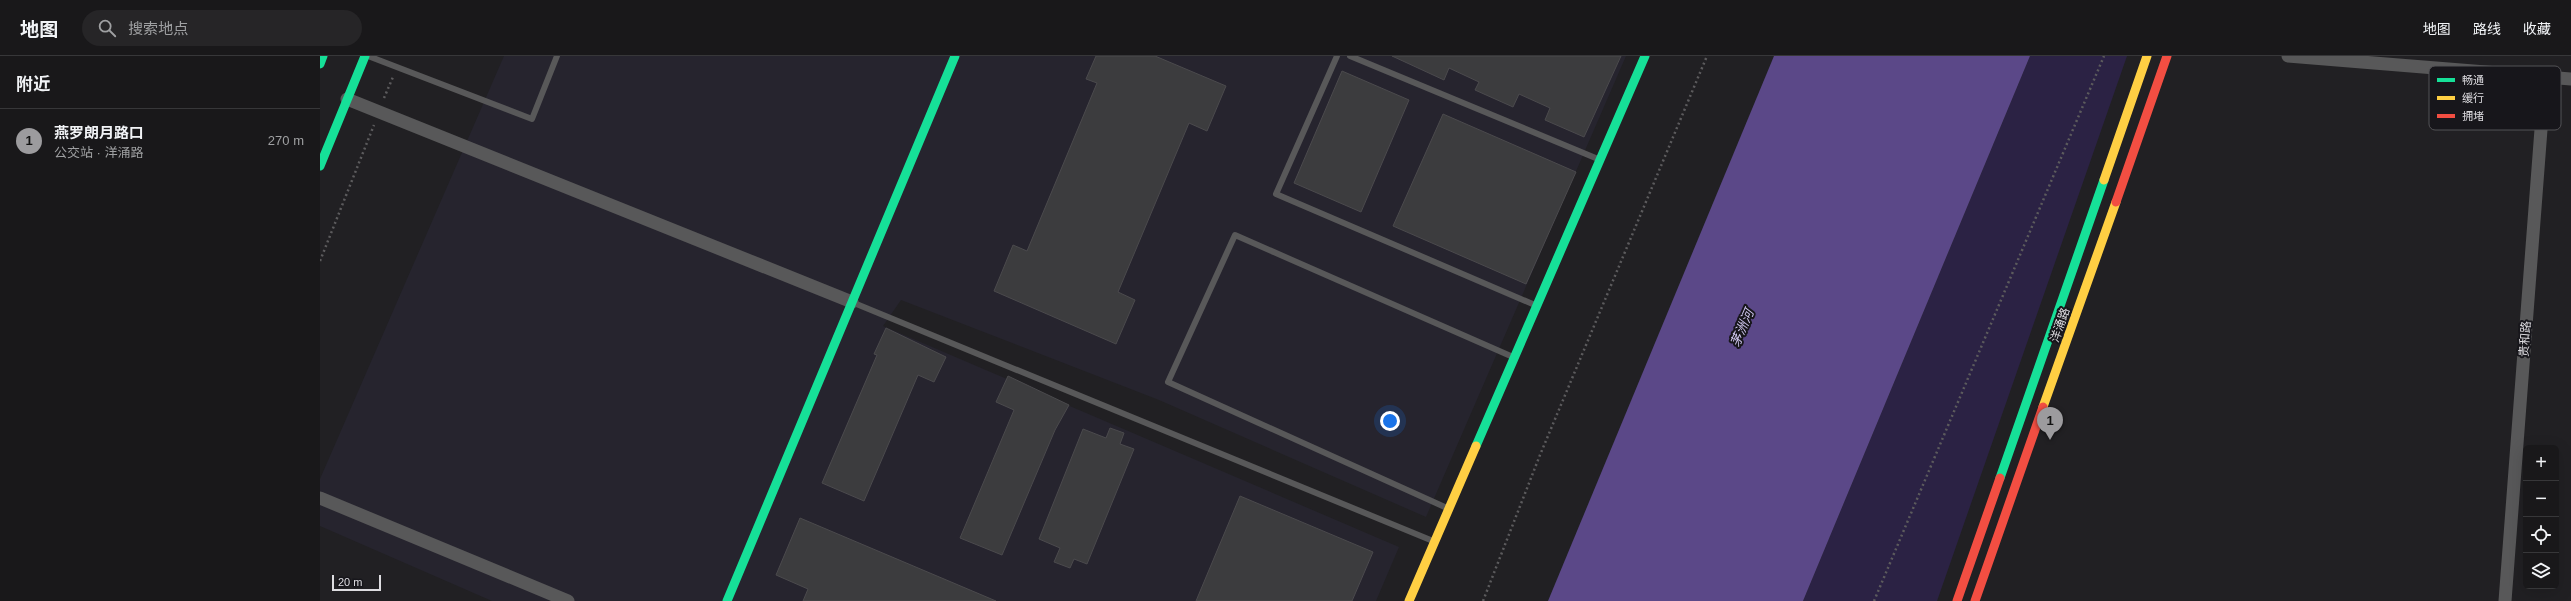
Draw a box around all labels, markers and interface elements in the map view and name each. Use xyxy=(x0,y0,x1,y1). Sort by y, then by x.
search box xyxy=(82,10,362,46)
icon: search xyxy=(96,17,118,39)
text: 地图 xyxy=(20,19,58,40)
text: 搜索地点 xyxy=(128,20,188,37)
text: 地图 xyxy=(2423,21,2451,37)
text: 路线 xyxy=(2473,21,2501,37)
text: 收藏 xyxy=(2523,21,2551,37)
legend xyxy=(2429,66,2561,130)
text: 畅通 xyxy=(2462,74,2484,86)
text: 附近 xyxy=(16,75,50,94)
text: 缓行 xyxy=(2462,92,2484,104)
text: 拥堵 xyxy=(2462,110,2484,122)
text: 燕罗朗月路口 xyxy=(54,124,144,141)
text: 1 xyxy=(25,133,33,148)
text: 270 m xyxy=(268,133,304,148)
text: 公交站 · 洋涌路 xyxy=(54,145,144,160)
water label: 茅洲河 xyxy=(1727,304,1758,349)
street label: 洋涌路 xyxy=(2048,306,2072,344)
street label: 贵和路 xyxy=(2517,321,2533,357)
pin: 1 xyxy=(2037,407,2063,440)
your location xyxy=(1380,411,1400,431)
map controls xyxy=(2523,445,2559,589)
button: + xyxy=(2523,445,2559,481)
button: − xyxy=(2523,481,2559,517)
button: locate xyxy=(2523,517,2559,553)
button: layers xyxy=(2523,553,2559,589)
scale bar xyxy=(332,573,381,592)
text: 20 m xyxy=(338,576,362,588)

